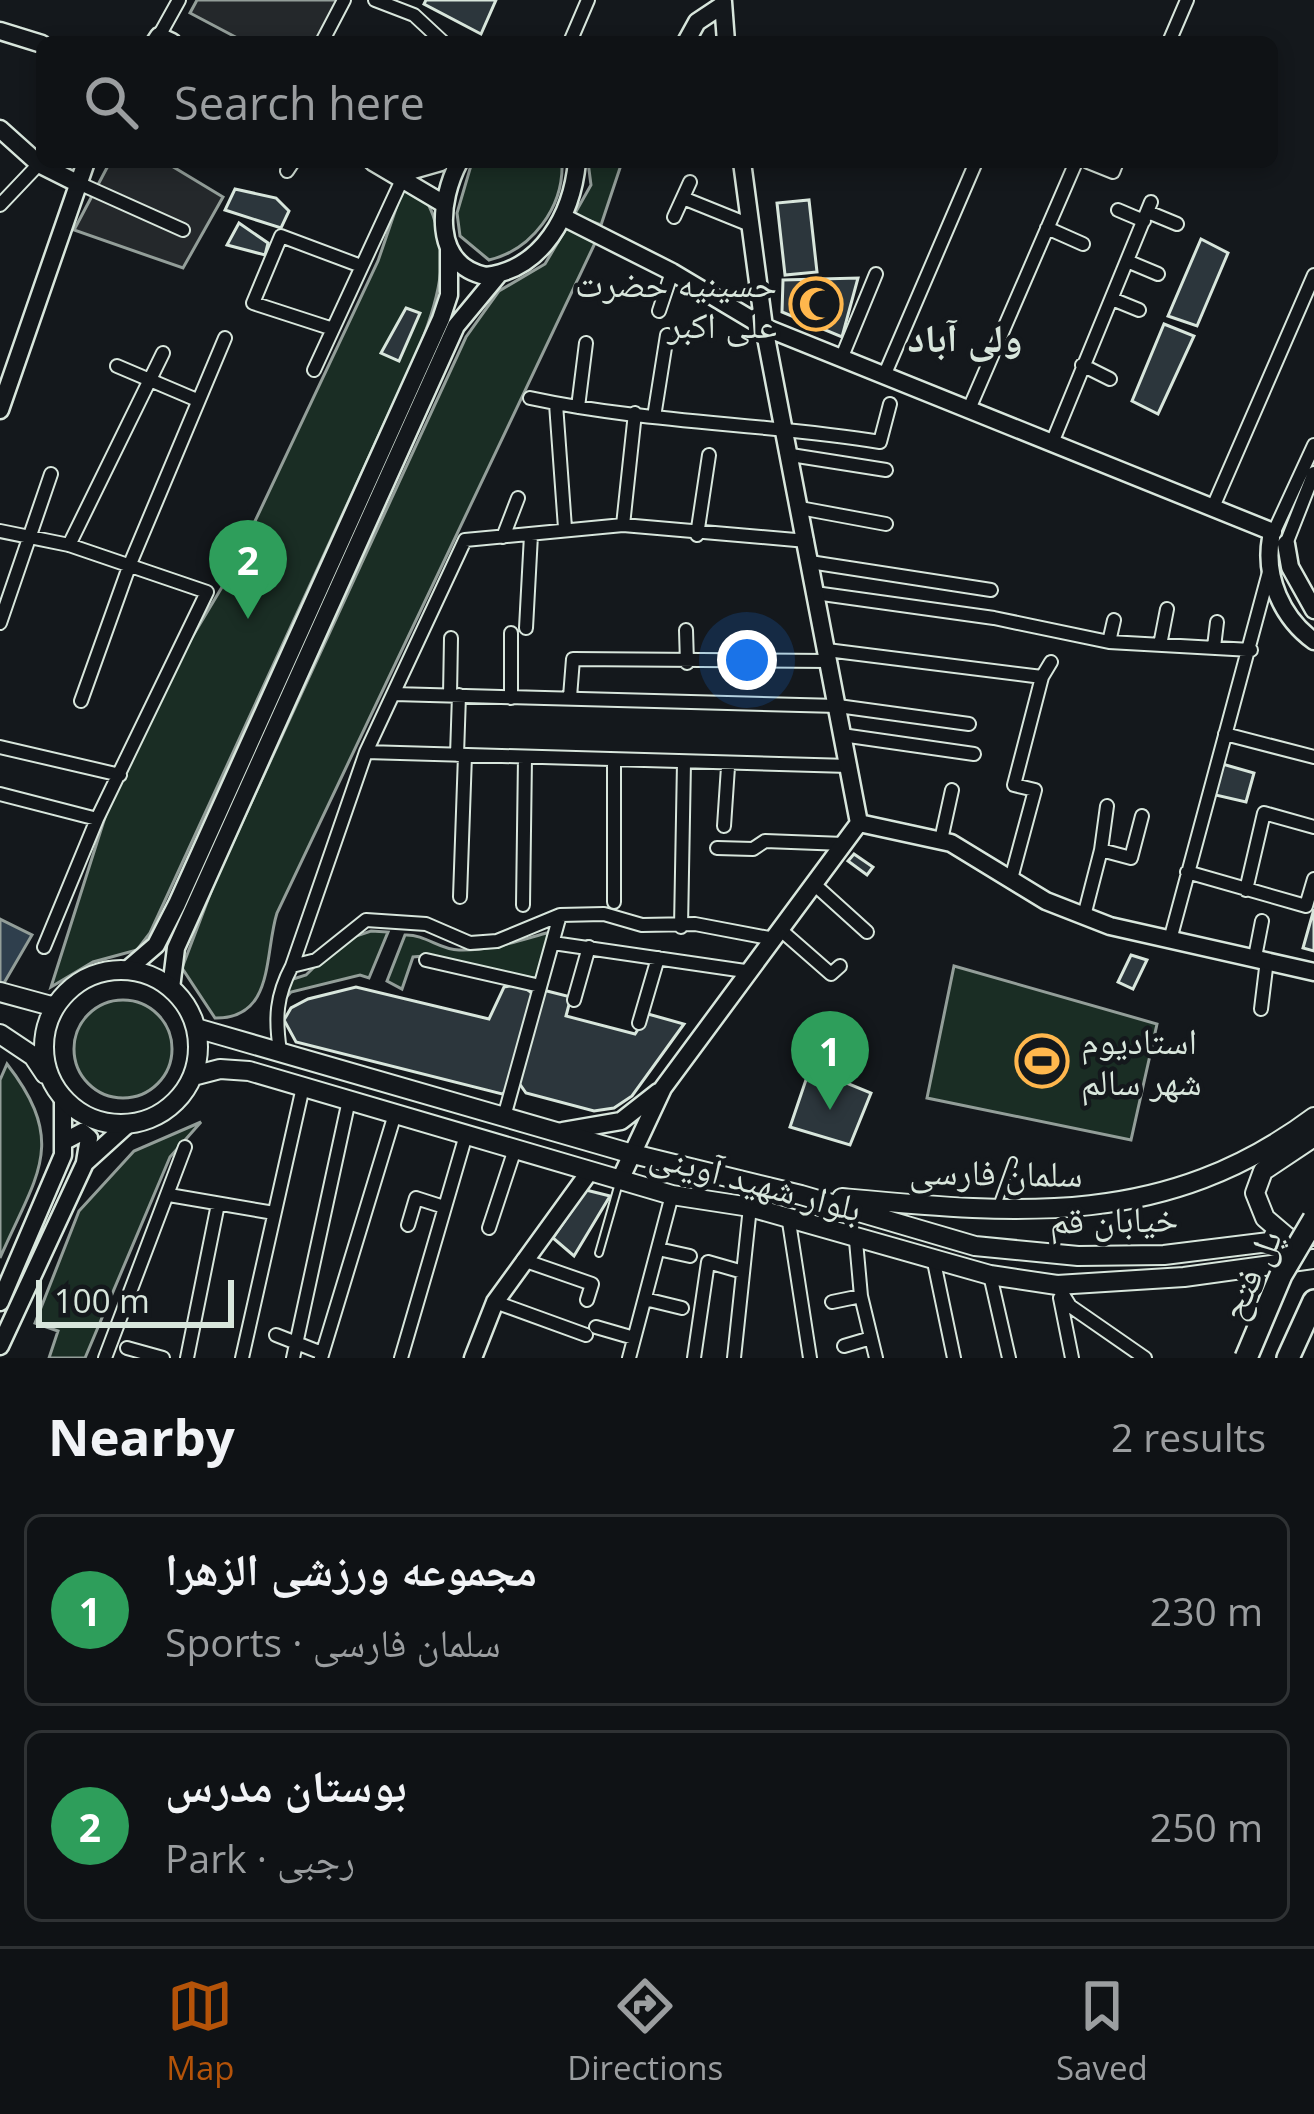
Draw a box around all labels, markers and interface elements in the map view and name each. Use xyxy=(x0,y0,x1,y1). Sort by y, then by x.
search box xyxy=(36,36,1278,168)
icon: search xyxy=(78,69,144,135)
text: Search here xyxy=(174,72,425,133)
place label: حسینیه حضرت علی اکبر xyxy=(575,259,777,349)
mosque icon: حسینیه حضرت علی اکبر xyxy=(788,276,844,332)
district label: ولی آباد xyxy=(908,310,1022,363)
pin: 2 xyxy=(209,520,287,619)
your location xyxy=(717,630,777,690)
pin: 1 xyxy=(791,1011,869,1110)
place label: استادیوم شهر سالم xyxy=(1081,1016,1202,1106)
sports icon: استادیوم شهر سالم xyxy=(1014,1033,1070,1089)
street label: بلوار شهید آوینی xyxy=(645,1129,867,1233)
street label: سلمان فارسی xyxy=(909,1146,1083,1198)
street label: خیابان قم xyxy=(1049,1193,1179,1245)
street label: پل فتح xyxy=(1207,1221,1293,1327)
scale bar xyxy=(36,1274,234,1327)
text: 100 m xyxy=(54,1278,150,1323)
text: Nearby xyxy=(48,1401,235,1471)
text: 2 results xyxy=(1111,1410,1266,1463)
text: مجموعه ورزشی الزهرا xyxy=(165,1538,537,1599)
text: 1 xyxy=(79,1584,101,1637)
text: 230 m xyxy=(1150,1584,1263,1637)
text: Sports · سلمان فارسی xyxy=(165,1615,501,1668)
text: بوستان مدرس xyxy=(165,1754,407,1815)
text: 2 xyxy=(79,1800,101,1853)
text: 250 m xyxy=(1150,1800,1263,1853)
text: Park · رجبی xyxy=(165,1831,355,1884)
tab: Map xyxy=(166,1973,235,2090)
tab: Directions xyxy=(567,1973,723,2090)
tab: Saved xyxy=(1056,1973,1148,2090)

